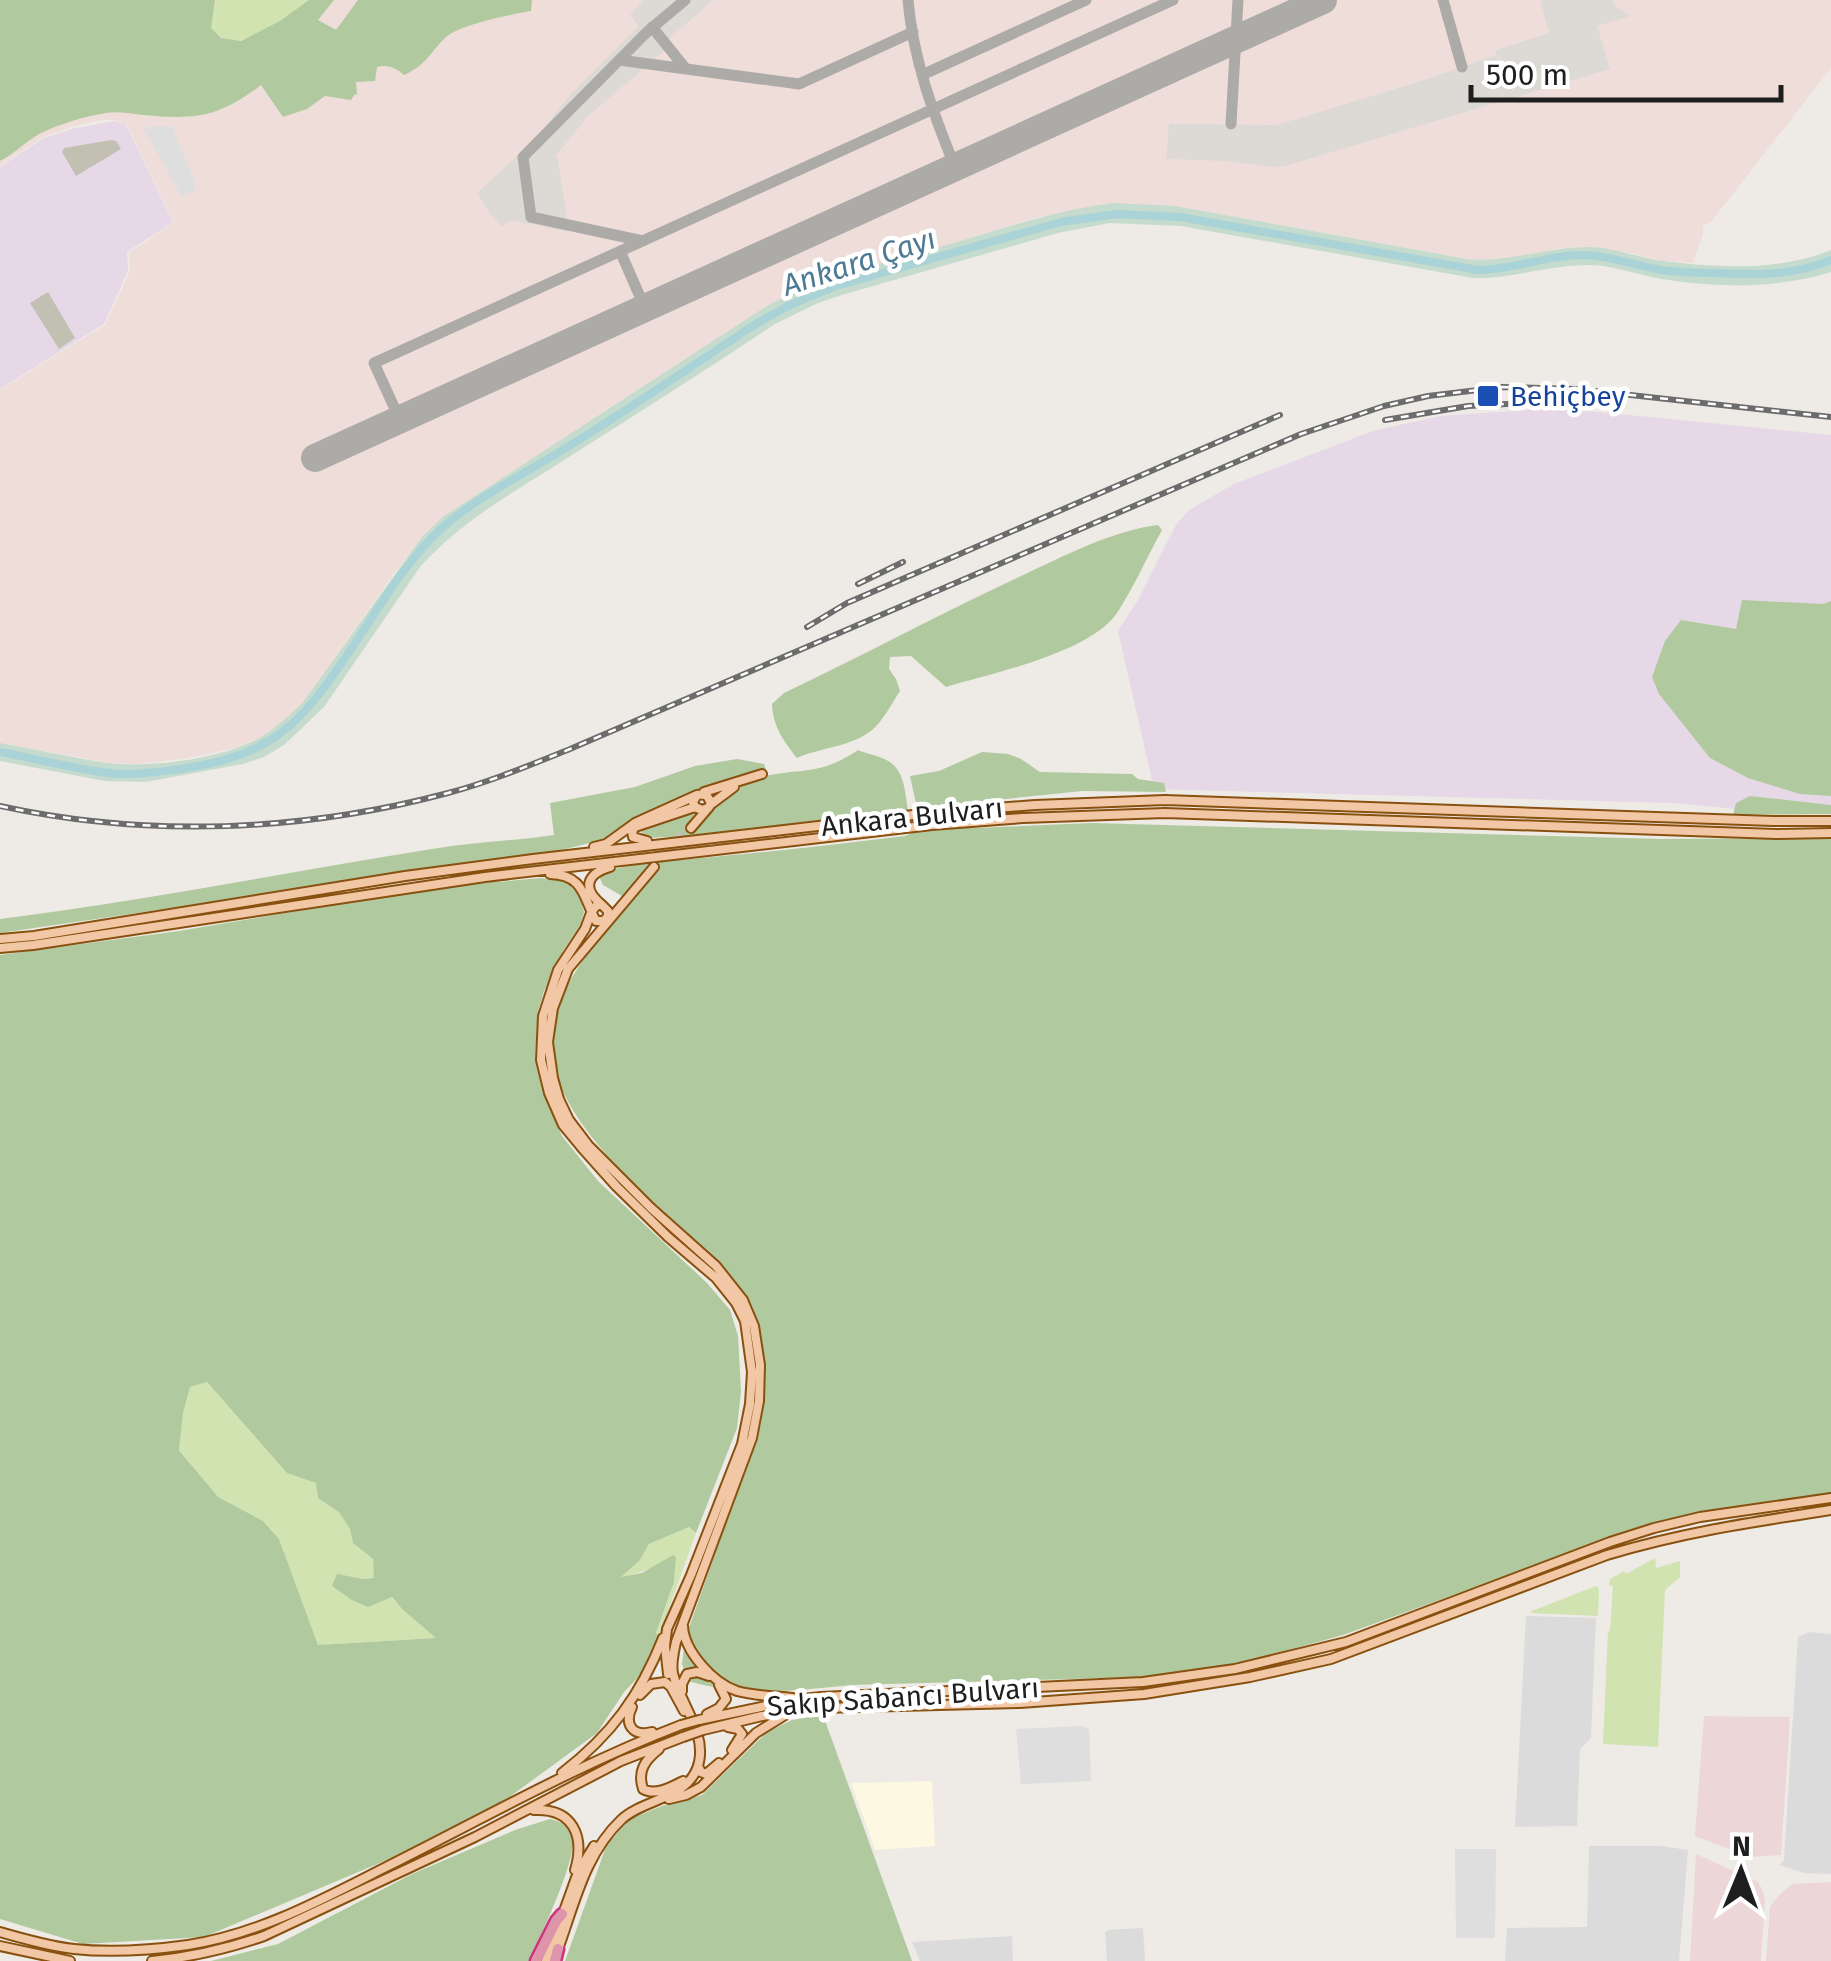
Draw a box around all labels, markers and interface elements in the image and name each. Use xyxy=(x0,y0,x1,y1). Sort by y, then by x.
scale bar xyxy=(1471,40,1781,102)
text: 500 m xyxy=(1486,57,1568,93)
water label: Ankara Çayı xyxy=(777,220,940,304)
place label: Behiçbey xyxy=(1510,380,1626,413)
marker: Behiçbey xyxy=(1475,383,1501,409)
street label: Ankara Bulvarı xyxy=(819,791,1005,843)
street label: Sakıp Sabancı Bulvarı xyxy=(766,1671,1040,1723)
north arrow xyxy=(1691,1821,1791,1921)
text: N xyxy=(1732,1830,1751,1863)

